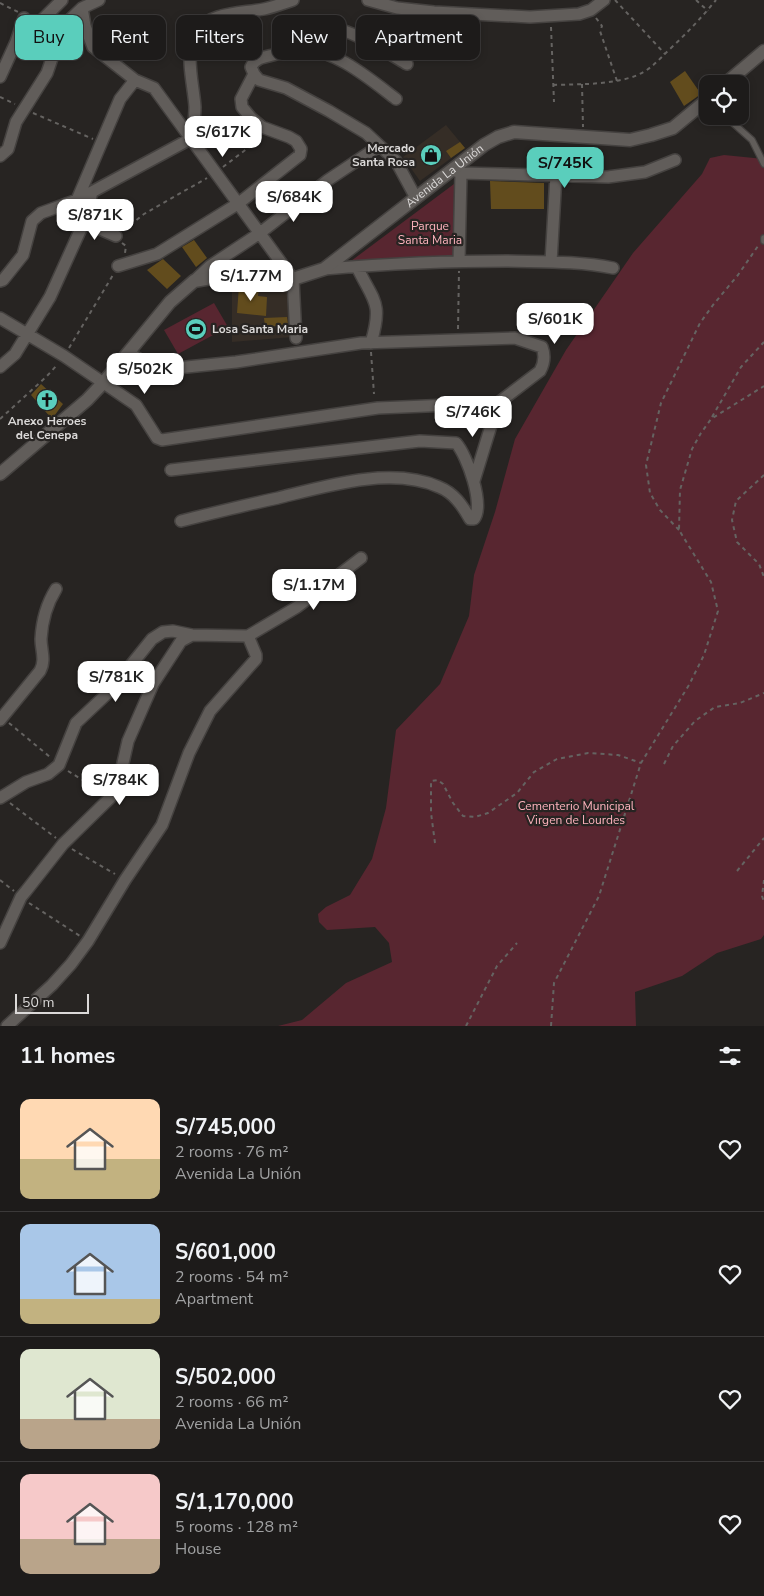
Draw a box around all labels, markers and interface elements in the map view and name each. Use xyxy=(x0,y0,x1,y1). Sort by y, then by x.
chip: Buy xyxy=(15,15,83,60)
chip: Rent xyxy=(93,15,166,60)
chip: Filters xyxy=(176,15,262,60)
chip: New xyxy=(272,15,346,60)
chip: Apartment xyxy=(356,15,480,60)
map controls xyxy=(699,75,749,125)
button: locate xyxy=(699,75,749,125)
pin: S/617K xyxy=(182,116,264,158)
text: S/617K xyxy=(196,121,250,143)
place label: Mercado Santa Rosa xyxy=(352,140,415,170)
street label: Avenida La Unión xyxy=(402,140,487,211)
shop icon: Mercado Santa Rosa xyxy=(419,143,443,167)
pin: S/745K xyxy=(524,146,606,189)
text: S/745K xyxy=(538,152,592,174)
pin: S/684K xyxy=(253,180,335,223)
text: S/684K xyxy=(267,186,321,208)
pin: S/871K xyxy=(54,198,136,241)
text: S/871K xyxy=(68,204,122,226)
park label: Parque Santa Maria xyxy=(398,218,462,248)
pin: S/1.77M xyxy=(205,260,297,302)
text: S/1.77M xyxy=(220,265,282,287)
pin: S/601K xyxy=(514,302,596,345)
text: S/601K xyxy=(528,308,582,330)
sports icon: Losa Santa Maria xyxy=(184,317,208,341)
place label: Losa Santa Maria xyxy=(212,321,308,337)
pin: S/502K xyxy=(104,352,186,395)
text: S/502K xyxy=(118,358,172,380)
church icon: Anexo Heroes del Cenepa xyxy=(35,388,59,412)
pin: S/746K xyxy=(432,396,514,438)
text: S/746K xyxy=(446,401,500,423)
place label: Anexo Heroes del Cenepa xyxy=(8,413,86,443)
pin: S/1.17M xyxy=(268,568,360,611)
text: S/1.17M xyxy=(283,574,345,596)
pin: S/781K xyxy=(75,660,157,703)
text: S/781K xyxy=(89,666,143,688)
pin: S/784K xyxy=(79,764,161,806)
text: S/784K xyxy=(93,769,147,791)
park label: Cementerio Municipal Virgen de Lourdes xyxy=(518,798,635,828)
scale bar xyxy=(15,991,89,1014)
text: 50 m xyxy=(22,993,54,1012)
text: 11 homes xyxy=(20,1042,115,1070)
icon: filters xyxy=(716,1042,744,1070)
text: S/745,000 xyxy=(175,1113,276,1141)
icon: home xyxy=(60,1119,120,1179)
icon: heart xyxy=(716,1135,744,1163)
text: 2 rooms · 76 m² xyxy=(175,1141,288,1163)
text: Avenida La Unión xyxy=(175,1163,301,1185)
text: S/601,000 xyxy=(175,1238,276,1266)
icon: home xyxy=(60,1244,120,1304)
icon: heart xyxy=(716,1260,744,1288)
text: 2 rooms · 54 m² xyxy=(175,1266,288,1288)
text: Apartment xyxy=(175,1288,253,1310)
text: S/502,000 xyxy=(175,1363,276,1391)
icon: home xyxy=(60,1369,120,1429)
icon: heart xyxy=(716,1385,744,1413)
text: 2 rooms · 66 m² xyxy=(175,1391,288,1413)
text: Avenida La Unión xyxy=(175,1413,301,1435)
text: S/1,170,000 xyxy=(175,1488,294,1516)
icon: home xyxy=(60,1494,120,1554)
icon: heart xyxy=(716,1510,744,1538)
text: 5 rooms · 128 m² xyxy=(175,1516,298,1538)
text: House xyxy=(175,1538,221,1560)

